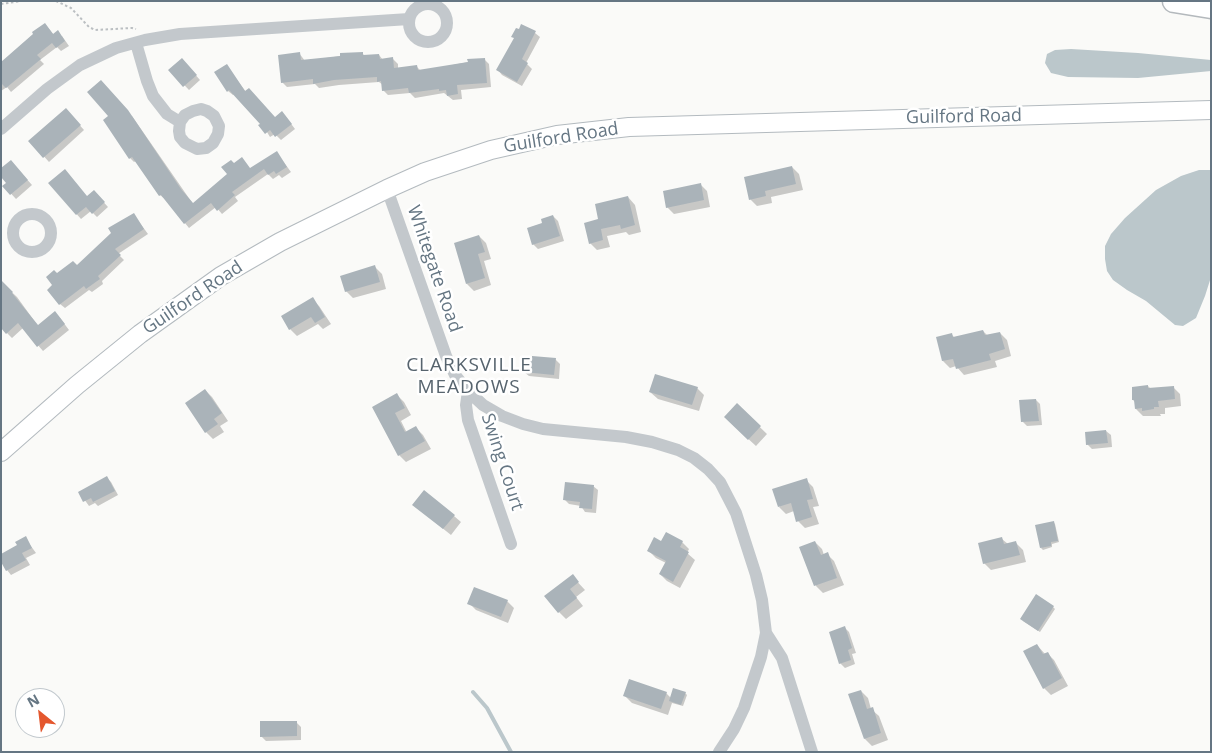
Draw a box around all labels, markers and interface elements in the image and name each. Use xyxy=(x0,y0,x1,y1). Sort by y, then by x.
street label: Guilford Road xyxy=(906,105,1022,129)
street label: Guilford Road xyxy=(502,118,620,158)
street label: Whitegate Road xyxy=(402,203,466,335)
street label: Guilford Road xyxy=(139,257,247,339)
district label: CLARKSVILLE MEADOWS xyxy=(405,355,533,399)
street label: Swing Court xyxy=(476,411,528,513)
north arrow xyxy=(15,688,65,738)
text: N xyxy=(23,689,43,711)

